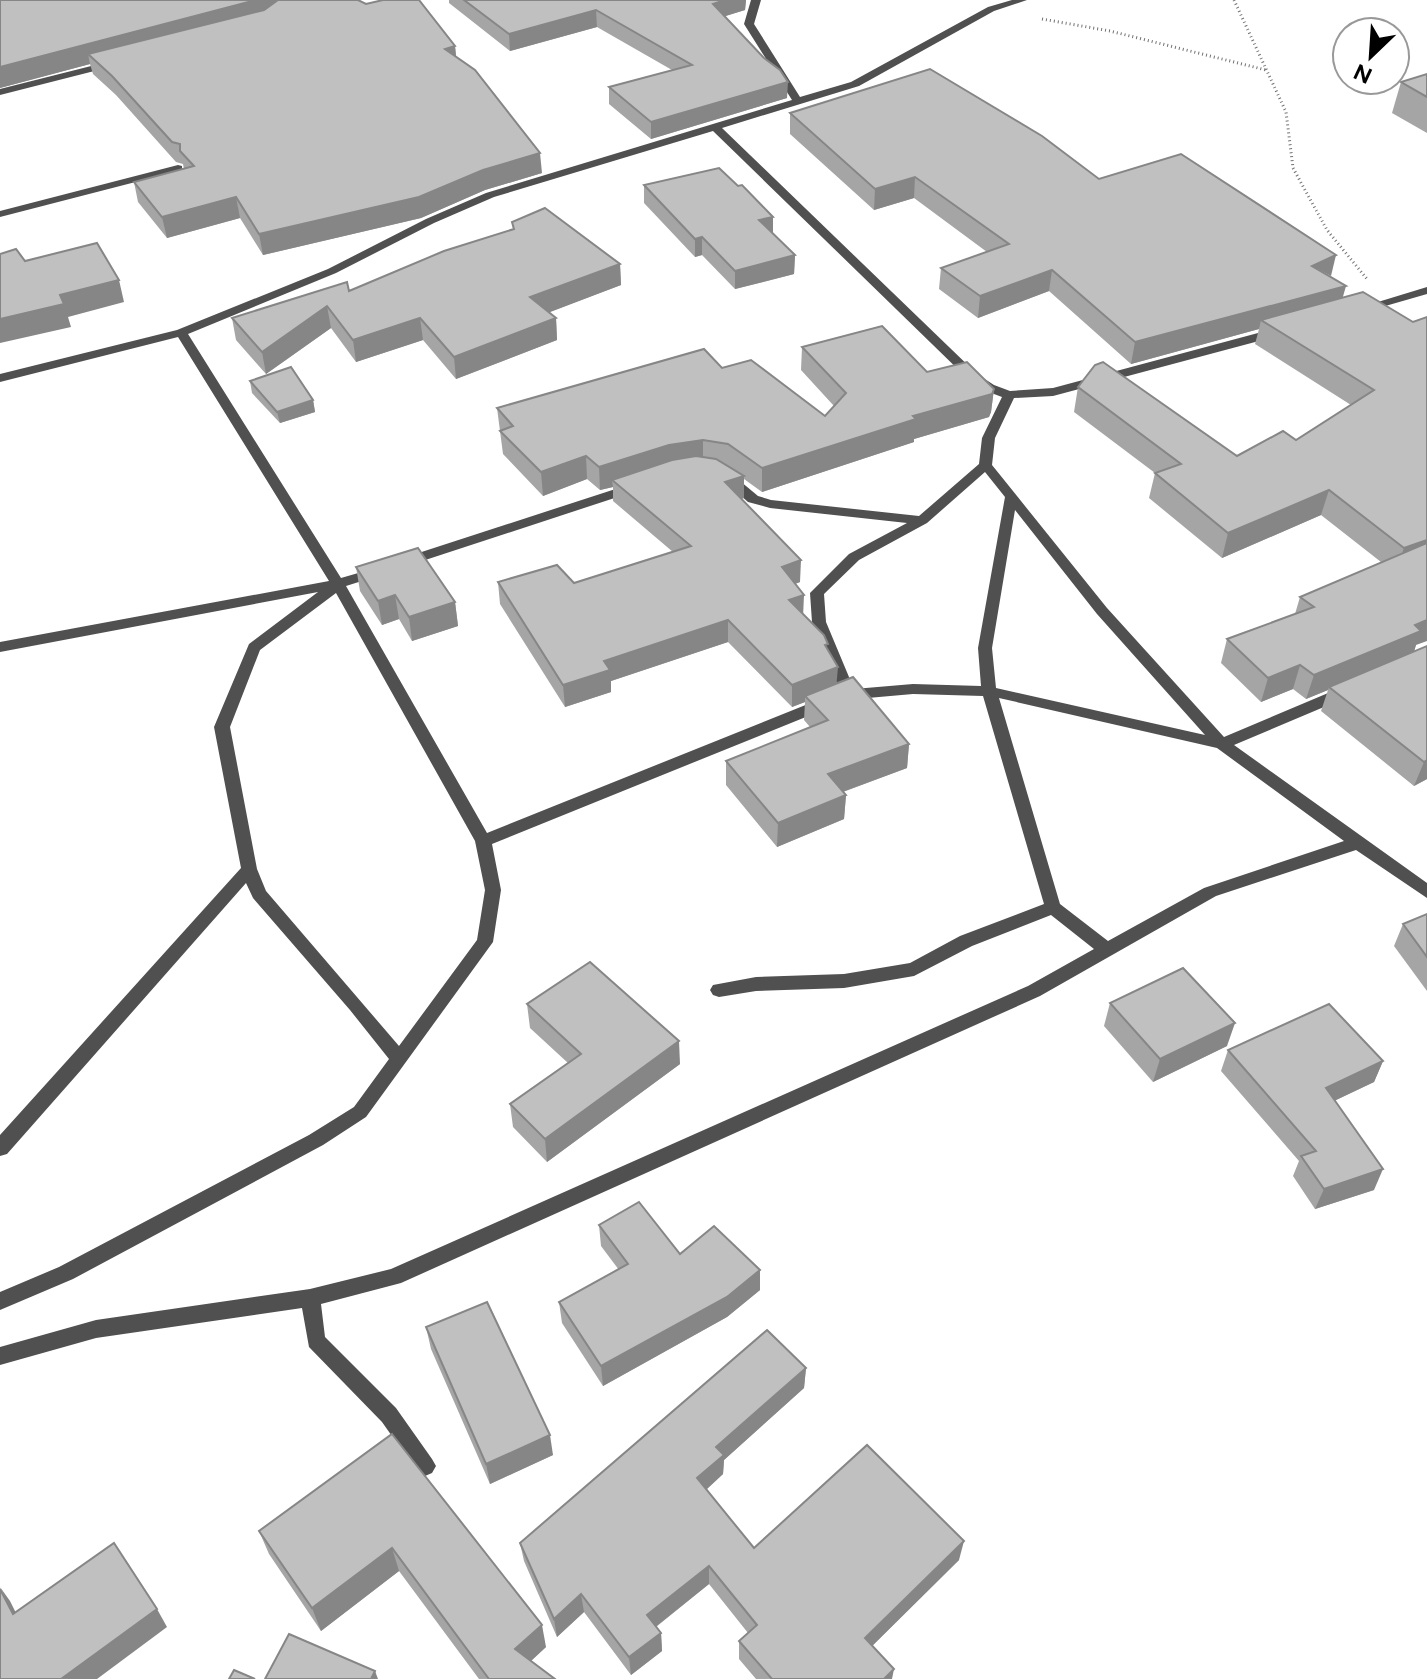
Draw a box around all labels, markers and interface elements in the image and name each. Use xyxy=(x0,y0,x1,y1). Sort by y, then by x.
north arrow xyxy=(1331,16,1411,96)
text: N xyxy=(1349,58,1376,90)

